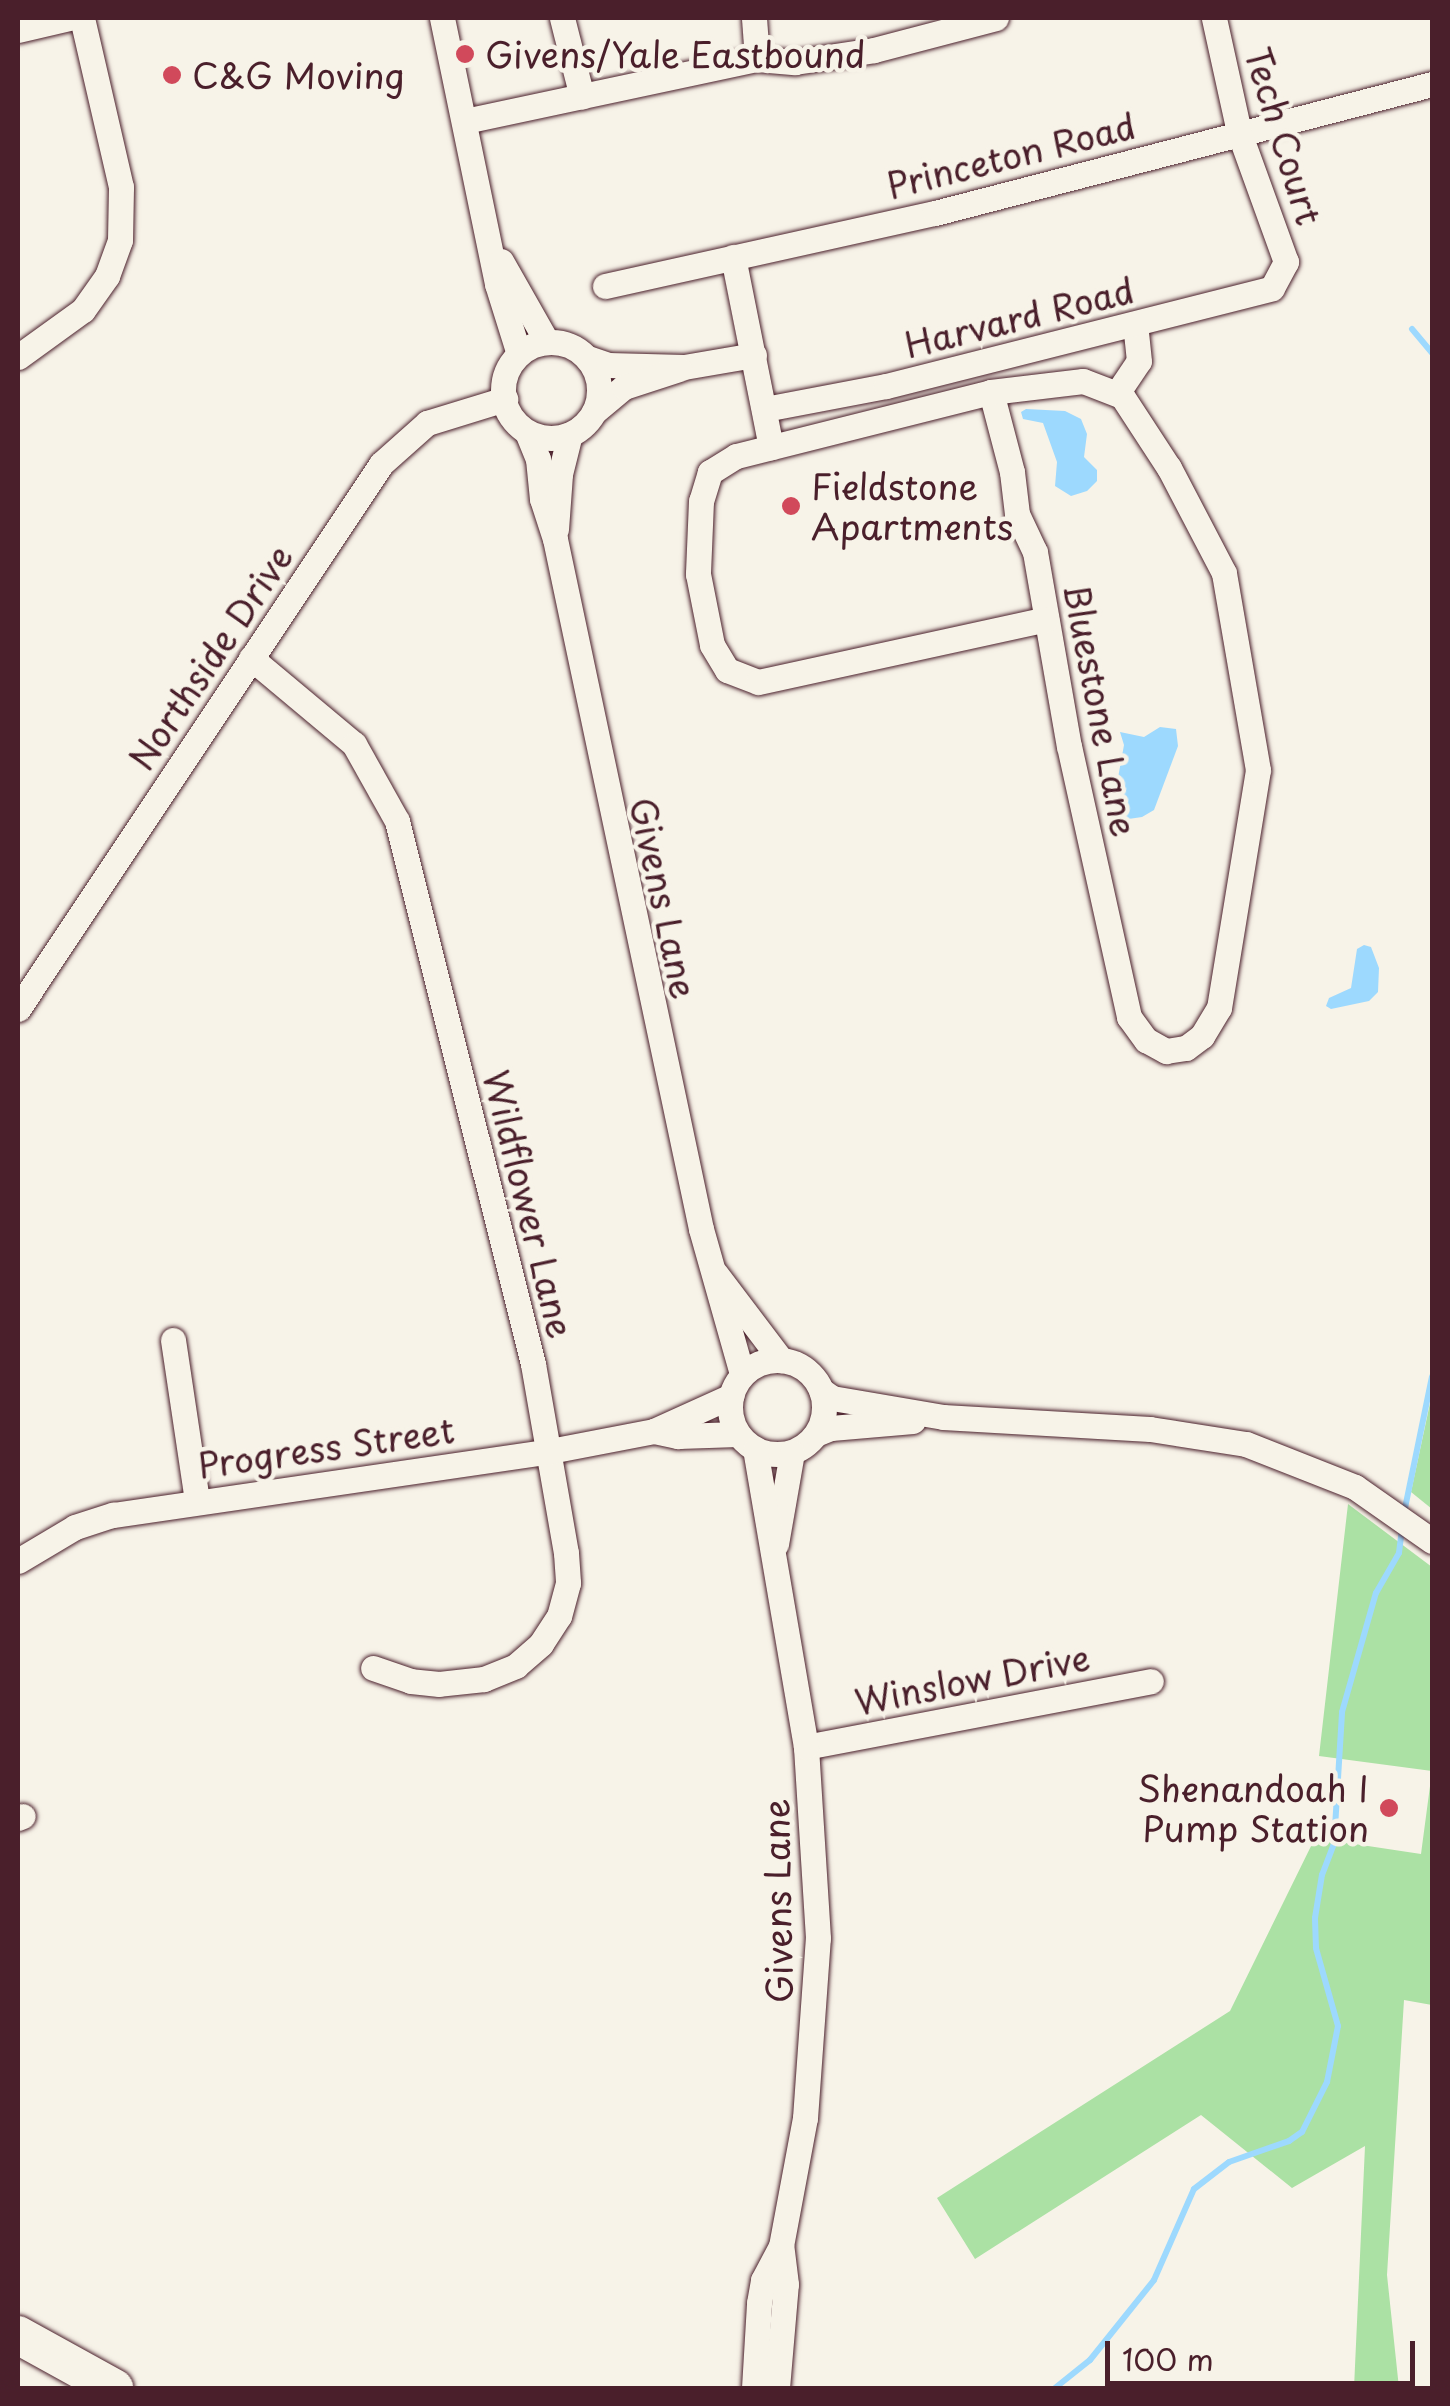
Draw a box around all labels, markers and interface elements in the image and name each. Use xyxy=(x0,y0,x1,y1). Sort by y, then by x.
place label: Givens/Yale Eastbound xyxy=(485,33,865,75)
marker: Givens/Yale Eastbound xyxy=(454,43,476,65)
street label: Tech Court xyxy=(1237,43,1331,229)
place label: C&G Moving xyxy=(192,54,406,96)
marker: C&G Moving xyxy=(161,64,183,86)
street label: Princeton Road xyxy=(883,104,1139,206)
street label: Harvard Road xyxy=(899,268,1139,366)
place label: Fieldstone Apartments xyxy=(811,465,1013,547)
marker: Fieldstone Apartments xyxy=(780,495,802,517)
street label: Northside Drive xyxy=(119,537,301,777)
street label: Bluestone Lane xyxy=(1056,580,1146,840)
street label: Givens Lane xyxy=(622,794,706,1002)
street label: Wildflower Lane xyxy=(476,1067,582,1341)
street label: Progress Street xyxy=(195,1408,457,1486)
street label: Winslow Drive xyxy=(850,1635,1094,1723)
place label: Shenandoah I Pump Station xyxy=(1136,1767,1369,1849)
marker: Shenandoah I Pump Station xyxy=(1378,1797,1400,1819)
street label: Givens Lane xyxy=(754,1799,800,2003)
scale bar xyxy=(1110,2321,1420,2383)
text: 100 m xyxy=(1122,2336,1214,2381)

